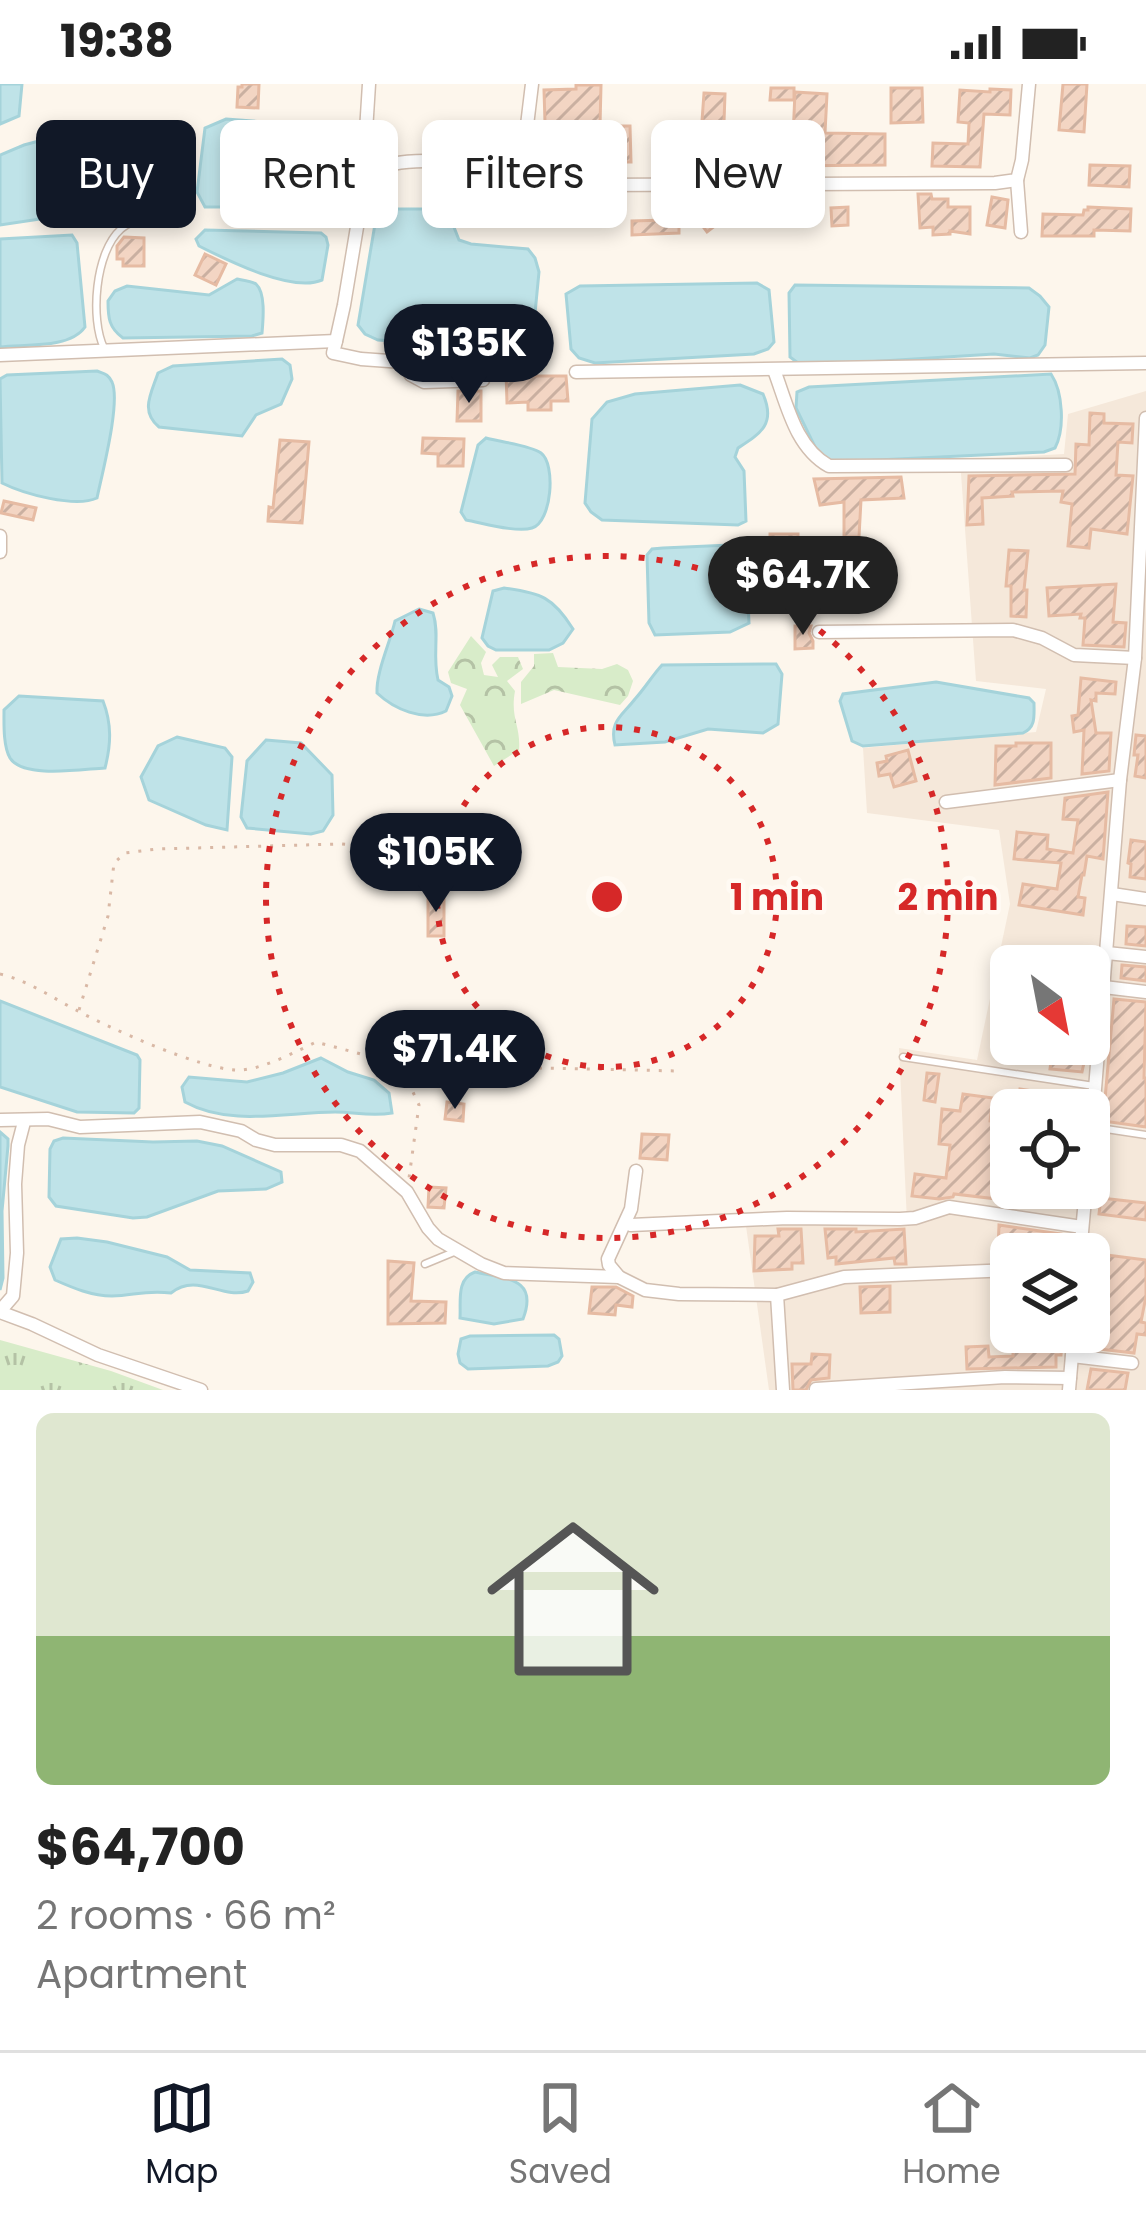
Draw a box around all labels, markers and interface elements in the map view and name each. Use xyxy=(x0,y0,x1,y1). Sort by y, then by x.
text: 19:38 xyxy=(60,10,174,73)
chip: Buy xyxy=(36,120,196,228)
chip: Rent xyxy=(220,120,398,228)
chip: Filters xyxy=(422,120,627,228)
chip: New xyxy=(651,120,825,228)
pin: $135K xyxy=(385,304,553,406)
text: $135K xyxy=(411,315,527,370)
pin: $64.7K xyxy=(705,536,901,638)
text: $64.7K xyxy=(735,547,871,602)
pin: $105K xyxy=(352,813,520,915)
text: $105K xyxy=(377,824,495,879)
text: 1 min xyxy=(730,872,824,923)
text: 2 min xyxy=(897,872,999,923)
centre of rings xyxy=(586,876,628,918)
north arrow xyxy=(990,945,1110,1065)
map controls xyxy=(990,945,1110,1353)
pin: $71.4K xyxy=(357,1010,553,1112)
text: $71.4K xyxy=(392,1021,518,1076)
button: locate xyxy=(990,1089,1110,1209)
button: layers xyxy=(990,1233,1110,1353)
icon: home xyxy=(465,1491,681,1707)
text: $64,700 xyxy=(36,1811,245,1883)
text: 2 rooms · 66 m² xyxy=(36,1888,336,1943)
text: Apartment xyxy=(36,1947,247,2002)
tab: Map xyxy=(145,2075,218,2197)
tab: Saved xyxy=(509,2075,612,2197)
tab: Home xyxy=(902,2075,1001,2197)

